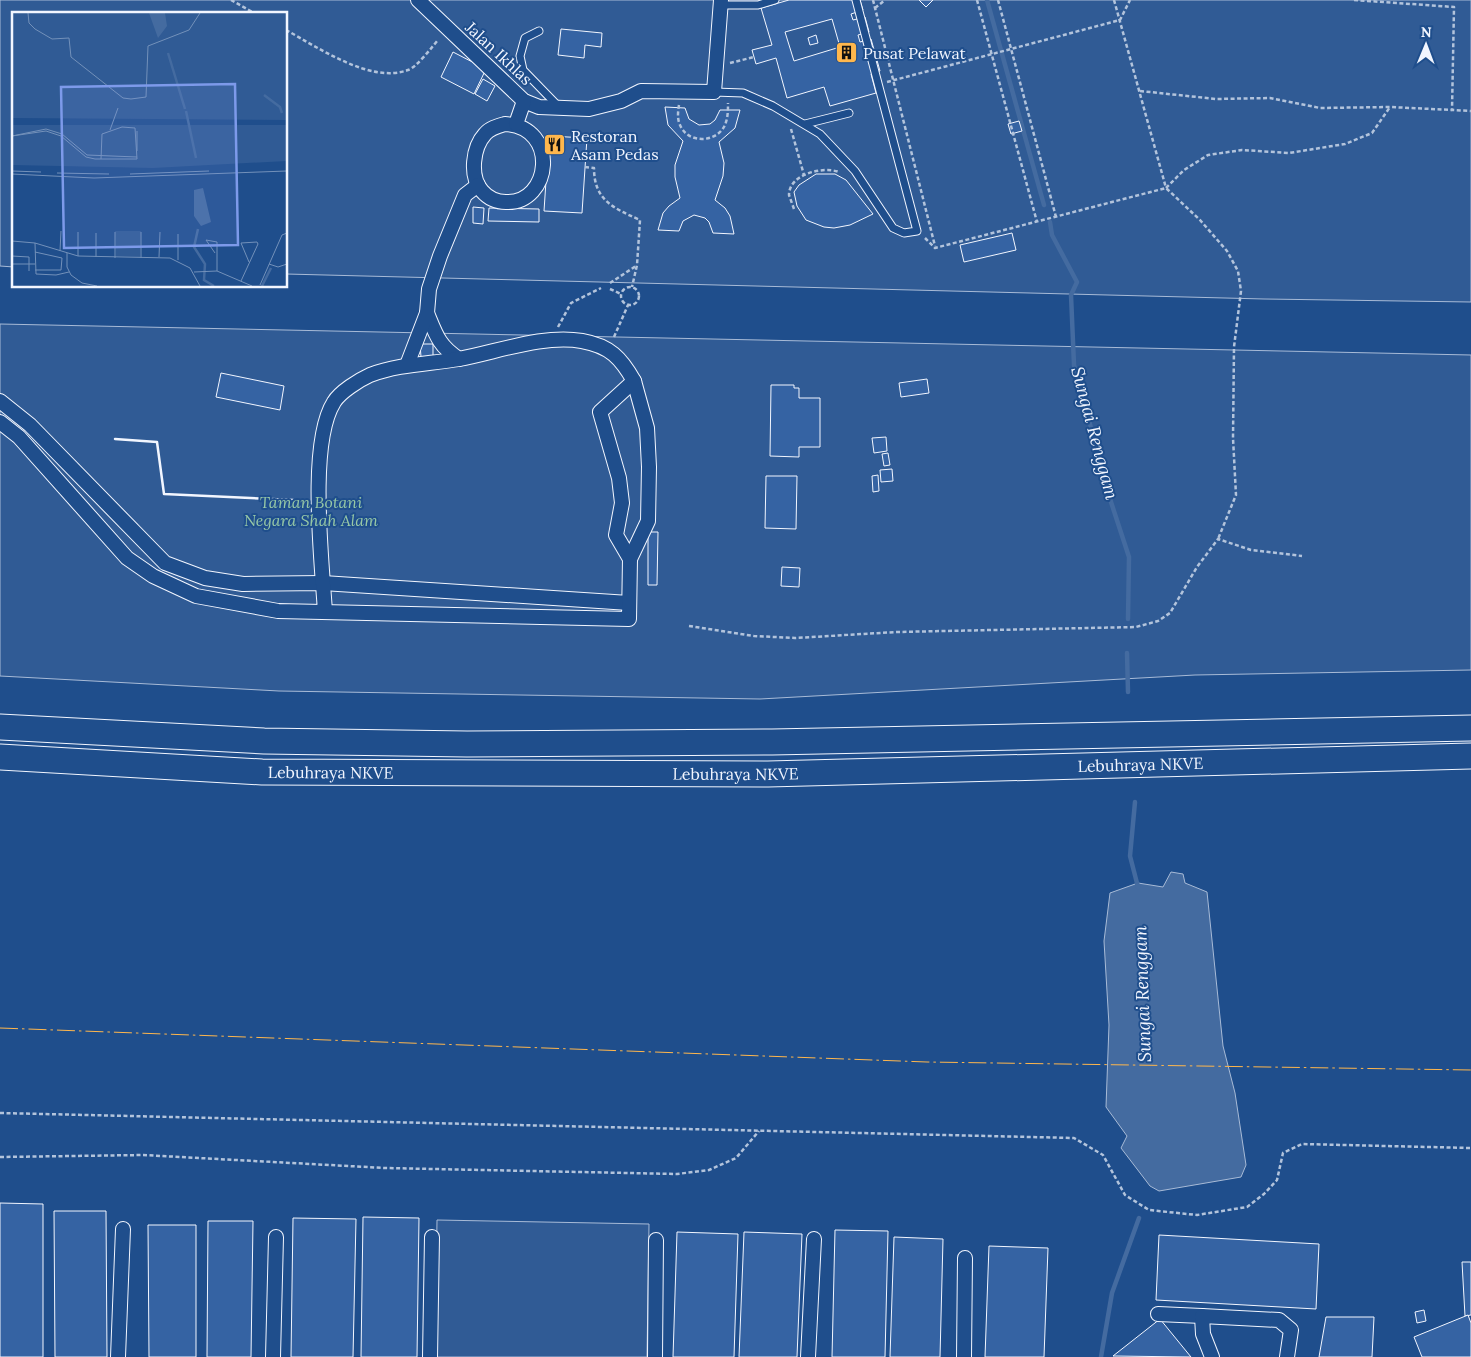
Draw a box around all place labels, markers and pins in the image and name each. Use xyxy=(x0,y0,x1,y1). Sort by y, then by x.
building icon: Pusat Pelawat xyxy=(835,41,859,65)
place label: Pusat Pelawat xyxy=(863,43,967,63)
place label: Restoran Asam Pedas xyxy=(570,126,659,164)
restaurant icon: Restoran Asam Pedas xyxy=(543,133,567,157)

